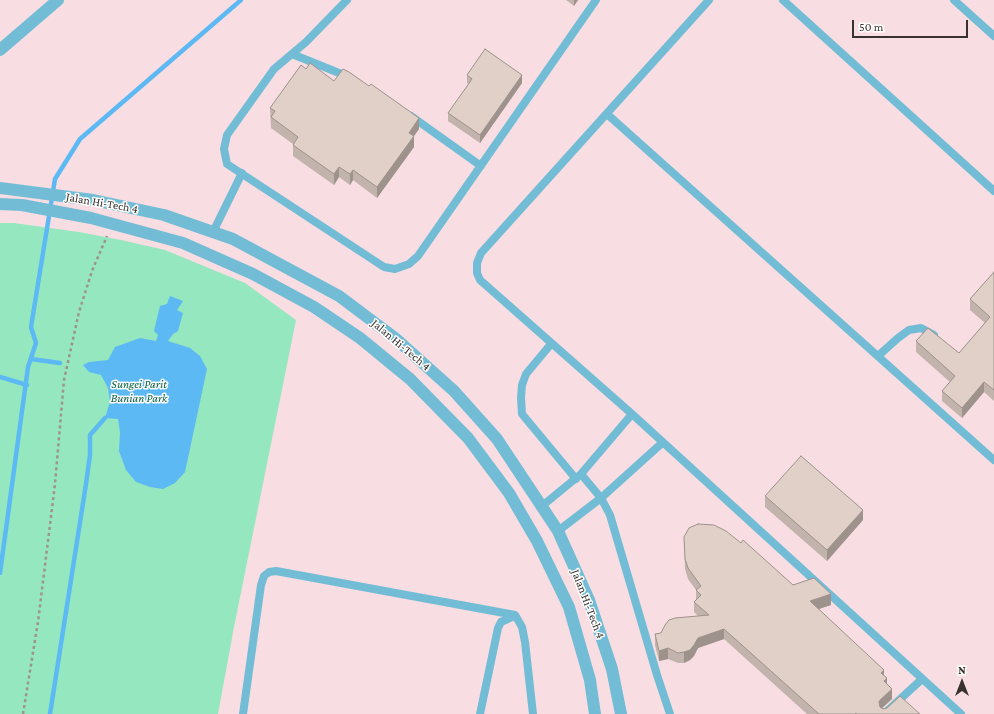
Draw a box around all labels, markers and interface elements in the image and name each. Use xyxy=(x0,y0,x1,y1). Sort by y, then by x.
scale bar xyxy=(854,12,970,38)
text: 50 m xyxy=(859,20,883,34)
street label: Jalan Hi-Tech 4 xyxy=(65,190,139,216)
street label: Jalan Hi-Tech 4 xyxy=(369,316,433,374)
park label: Sungei Parit Bunian Park xyxy=(111,377,167,405)
street label: Jalan Hi-Tech 4 xyxy=(568,567,608,641)
north arrow xyxy=(942,662,982,702)
text: N xyxy=(958,664,966,676)

